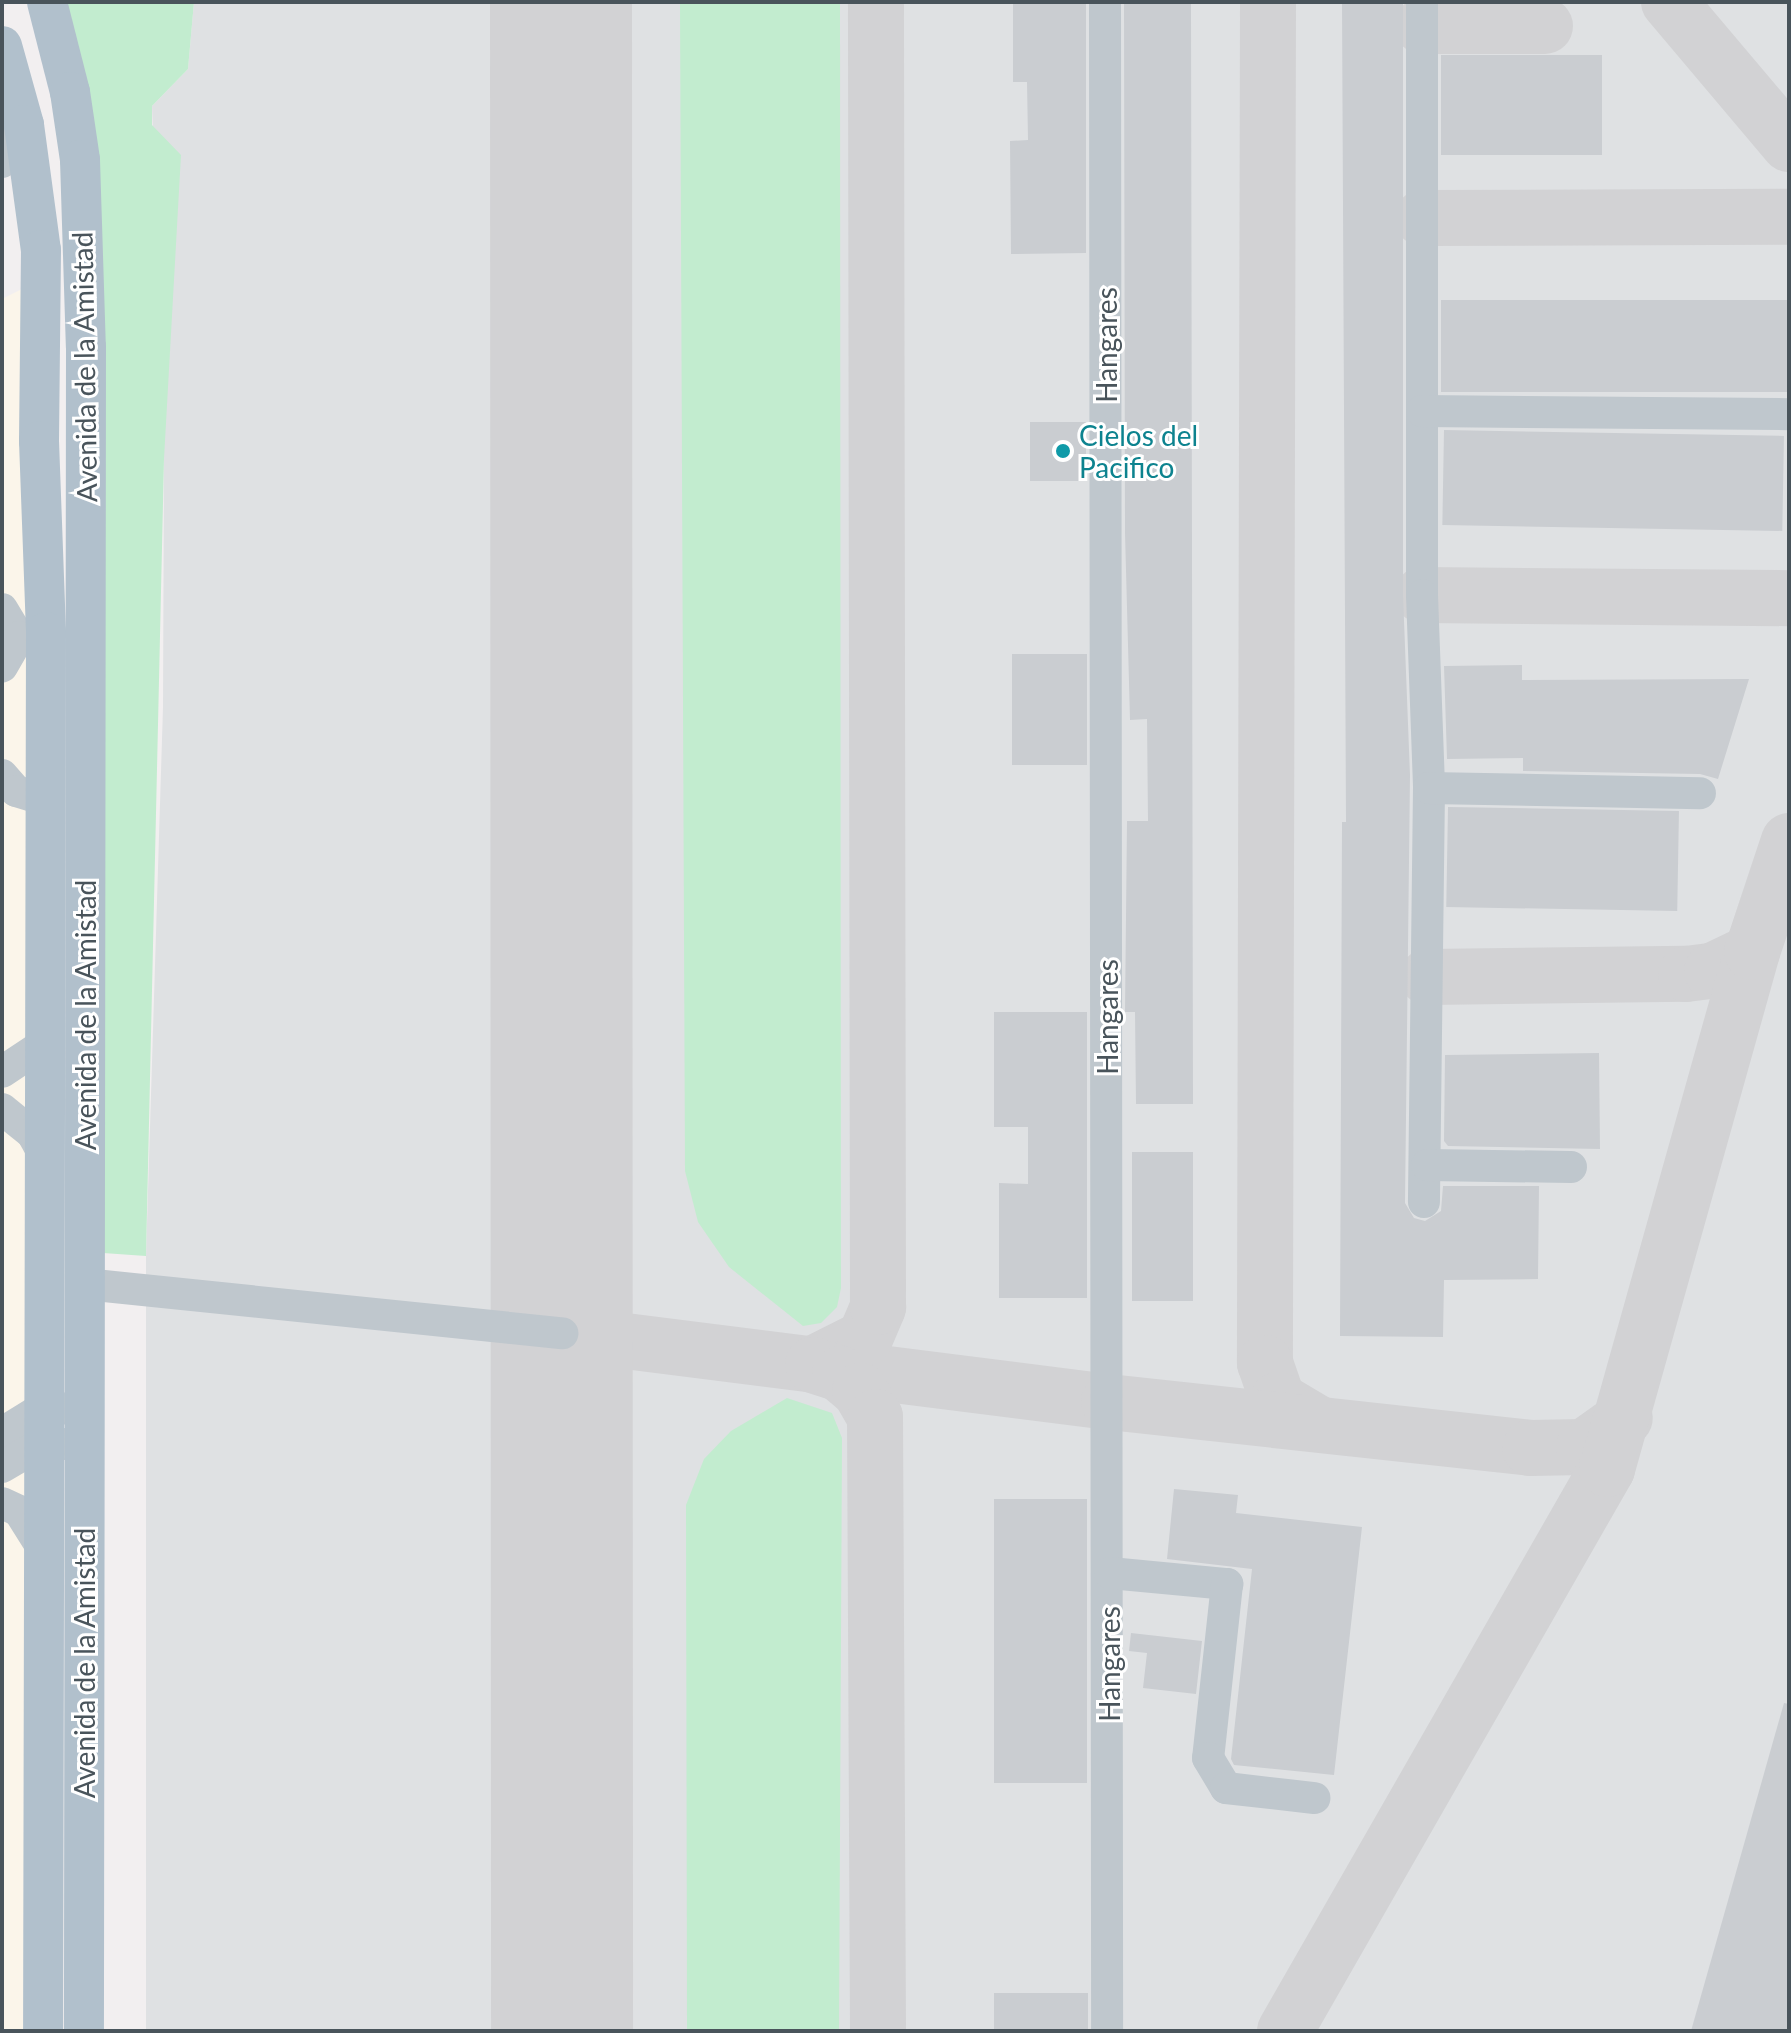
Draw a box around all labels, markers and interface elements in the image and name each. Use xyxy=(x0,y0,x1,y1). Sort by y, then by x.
street label: Avenida de la Amistad xyxy=(65,231,103,503)
street label: Hangares xyxy=(1089,287,1123,403)
place label: Cielos del Pacifico xyxy=(1079,418,1198,484)
marker: Cielos del Pacifico xyxy=(1054,442,1072,460)
street label: Avenida de la Amistad xyxy=(68,879,102,1151)
street label: Hangares xyxy=(1090,959,1124,1075)
street label: Avenida de la Amistad xyxy=(67,1527,101,1799)
street label: Hangares xyxy=(1092,1606,1126,1722)

